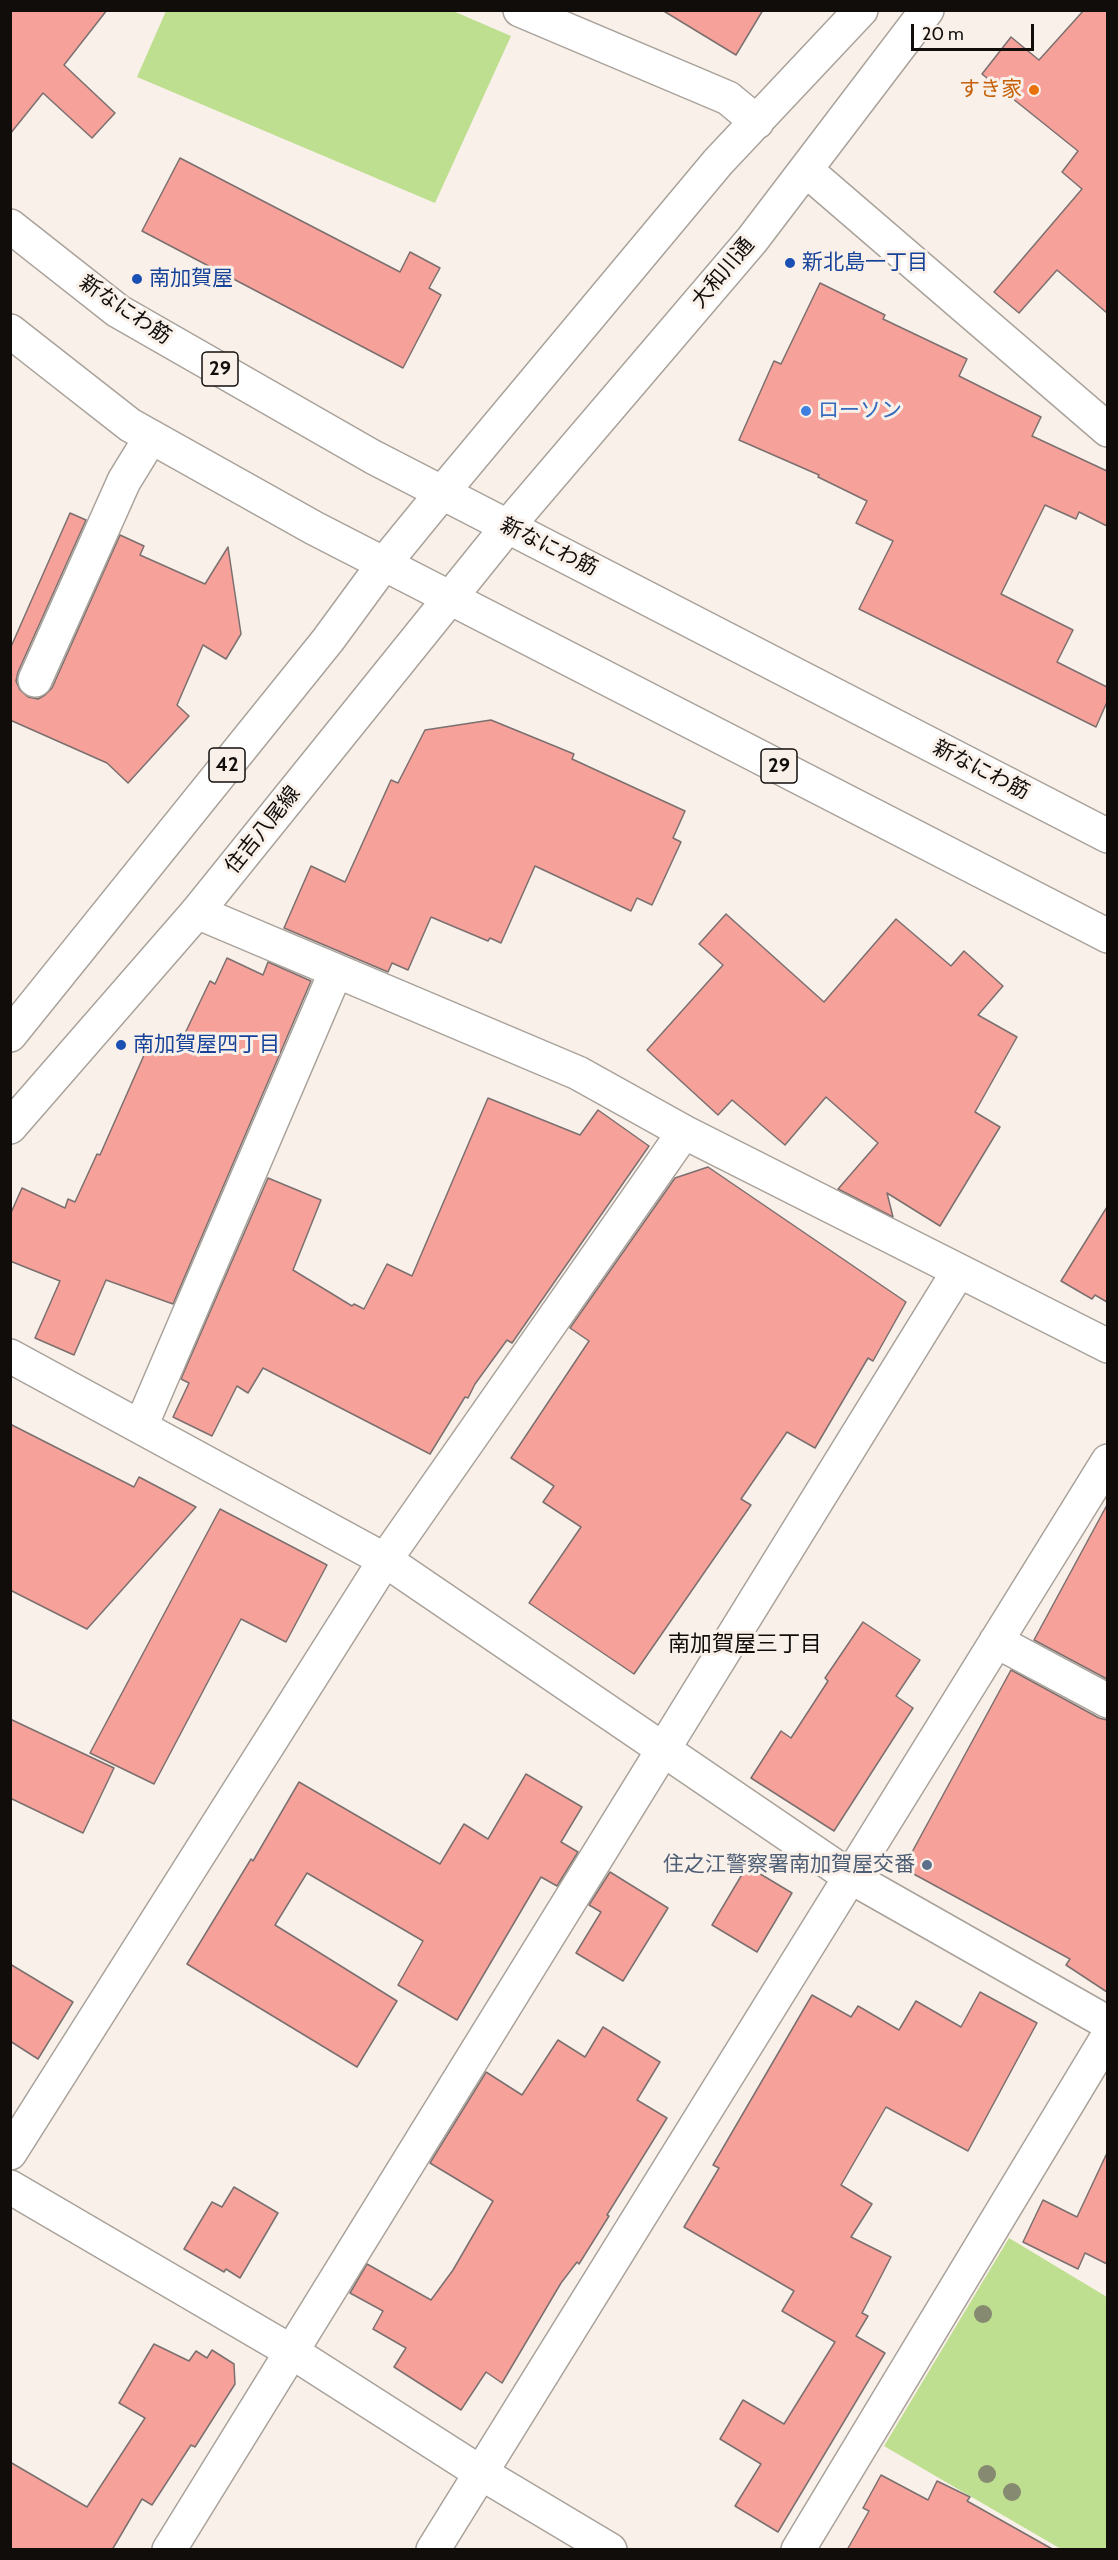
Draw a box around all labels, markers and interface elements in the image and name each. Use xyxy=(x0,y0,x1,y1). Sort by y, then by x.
scale bar xyxy=(914,12,1037,50)
text: 20 m xyxy=(922,23,964,45)
place label: すき家 xyxy=(959,77,1022,103)
marker: すき家 xyxy=(1027,83,1041,97)
street label: 大和川通 xyxy=(686,233,760,313)
place label: 新北島一丁目 xyxy=(802,250,928,276)
marker: 新北島一丁目 xyxy=(783,256,797,270)
place label: 南加賀屋 xyxy=(149,266,233,292)
street label: 新なにわ筋 xyxy=(74,270,176,350)
marker: 南加賀屋 xyxy=(130,272,144,286)
road number: 29 xyxy=(202,352,238,386)
place label: ローソン xyxy=(818,398,902,424)
marker: ローソン xyxy=(799,404,813,418)
street label: 新なにわ筋 xyxy=(496,513,602,581)
street label: 新なにわ筋 xyxy=(929,735,1033,805)
road number: 42 xyxy=(209,748,245,782)
road number: 29 xyxy=(761,749,797,783)
street label: 住吉八尾線 xyxy=(220,781,306,879)
place label: 南加賀屋四丁目 xyxy=(133,1032,280,1058)
marker: 南加賀屋四丁目 xyxy=(114,1038,128,1052)
district label: 南加賀屋三丁目 xyxy=(668,1632,822,1658)
place label: 住之江警察署南加賀屋交番 xyxy=(663,1852,915,1878)
marker: 住之江警察署南加賀屋交番 xyxy=(920,1858,934,1872)

